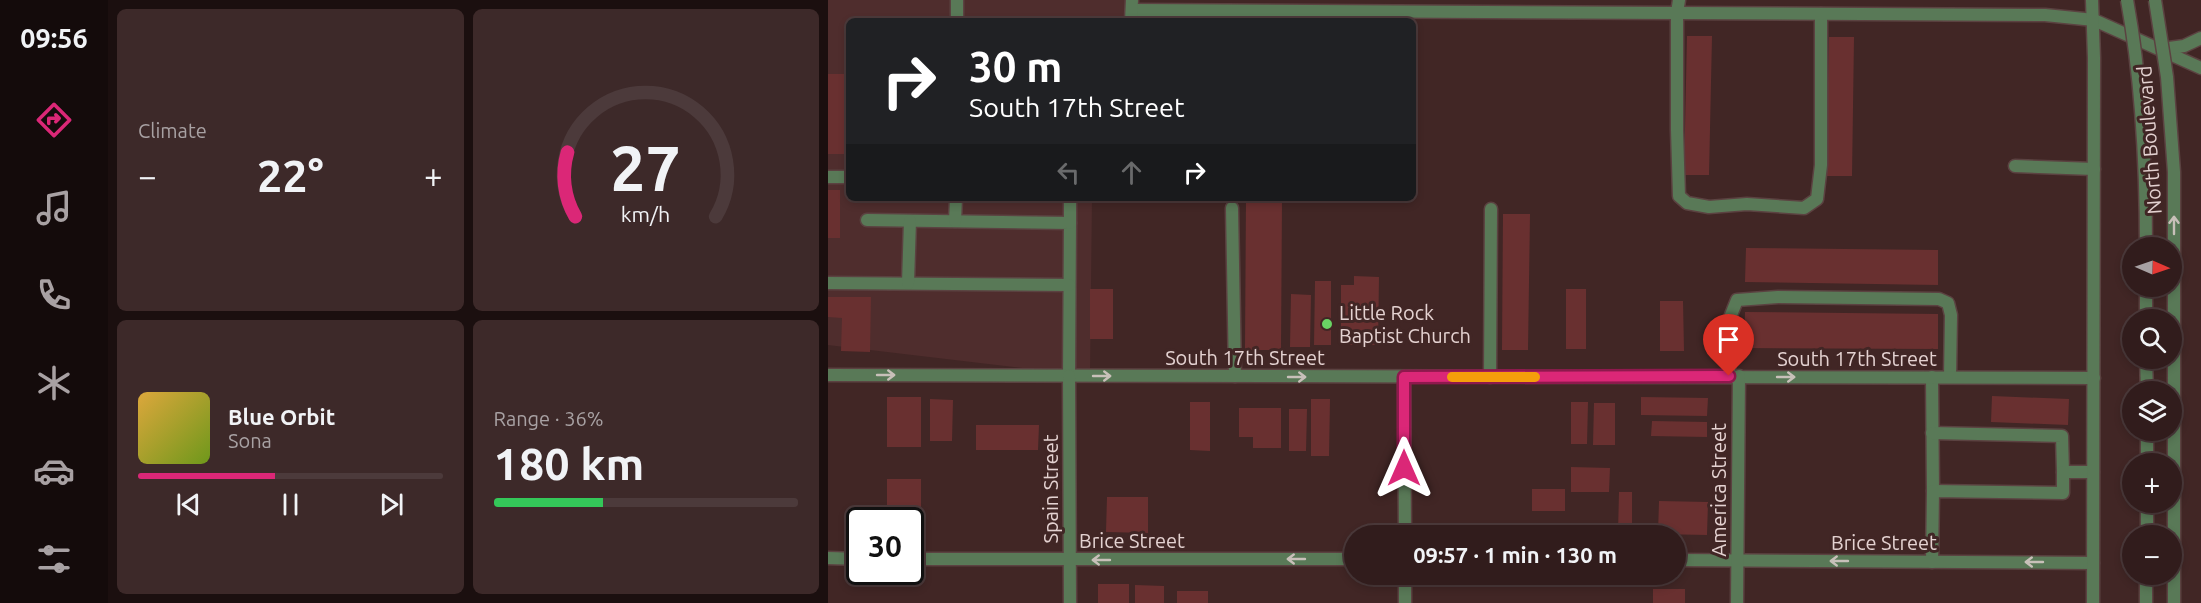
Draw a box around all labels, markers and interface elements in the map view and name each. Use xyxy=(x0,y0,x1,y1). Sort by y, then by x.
text: 09:56 xyxy=(20,23,88,53)
icon: right xyxy=(870,42,948,120)
text: 30 m xyxy=(969,43,1063,90)
street label: North Boulevard xyxy=(2132,65,2166,215)
text: South 17th Street xyxy=(969,92,1185,122)
icon: directions xyxy=(33,99,75,141)
text: Climate xyxy=(138,119,207,142)
text: 27 xyxy=(611,133,681,203)
text: 22° xyxy=(257,150,324,201)
icon: left xyxy=(1052,156,1085,189)
icon: ahead xyxy=(1115,156,1148,189)
icon: right xyxy=(1178,156,1211,189)
text: − xyxy=(138,157,157,194)
text: + xyxy=(424,157,443,194)
icon: music xyxy=(33,187,75,229)
text: km/h xyxy=(621,202,670,226)
one-way arrow xyxy=(2168,216,2180,236)
north arrow xyxy=(2122,237,2182,297)
map controls xyxy=(2122,237,2182,585)
icon: phone xyxy=(33,274,75,316)
place label: Little Rock Baptist Church xyxy=(1339,301,1471,347)
button: search xyxy=(2122,309,2182,369)
pin xyxy=(1703,314,1754,376)
marker: Little Rock Baptist Church xyxy=(1320,317,1334,331)
icon: arrive xyxy=(1712,323,1745,356)
street label: South 17th Street xyxy=(1165,346,1325,369)
street label: South 17th Street xyxy=(1777,347,1937,370)
icon: climate xyxy=(33,362,75,404)
one-way arrow xyxy=(876,369,896,381)
one-way arrow xyxy=(1092,370,1112,382)
one-way arrow xyxy=(1287,371,1307,383)
one-way arrow xyxy=(1776,371,1796,383)
button: layers xyxy=(2122,381,2182,441)
text: Blue Orbit xyxy=(228,404,335,429)
text: Range · 36% xyxy=(494,407,604,430)
street label: America Street xyxy=(1707,423,1730,557)
text: Sona xyxy=(228,429,272,452)
street label: Spain Street xyxy=(1039,434,1062,544)
position arrow xyxy=(1372,436,1436,500)
text: 180 km xyxy=(494,438,644,489)
icon: car xyxy=(33,450,75,492)
button: + xyxy=(2122,453,2182,513)
icon: previous xyxy=(172,488,205,521)
icon: pause xyxy=(274,488,307,521)
icon: next xyxy=(375,488,408,521)
speed limit sign: 30 xyxy=(846,507,924,585)
button: − xyxy=(2122,525,2182,585)
street label: Brice Street xyxy=(1079,529,1185,552)
street label: Brice Street xyxy=(1831,531,1937,554)
icon: filters xyxy=(33,538,75,580)
text: 09:57 · 1 min · 130 m xyxy=(1413,542,1617,567)
one-way arrow xyxy=(1287,553,1307,565)
one-way arrow xyxy=(1092,554,1112,566)
one-way arrow xyxy=(1830,555,1850,567)
one-way arrow xyxy=(2025,556,2045,568)

